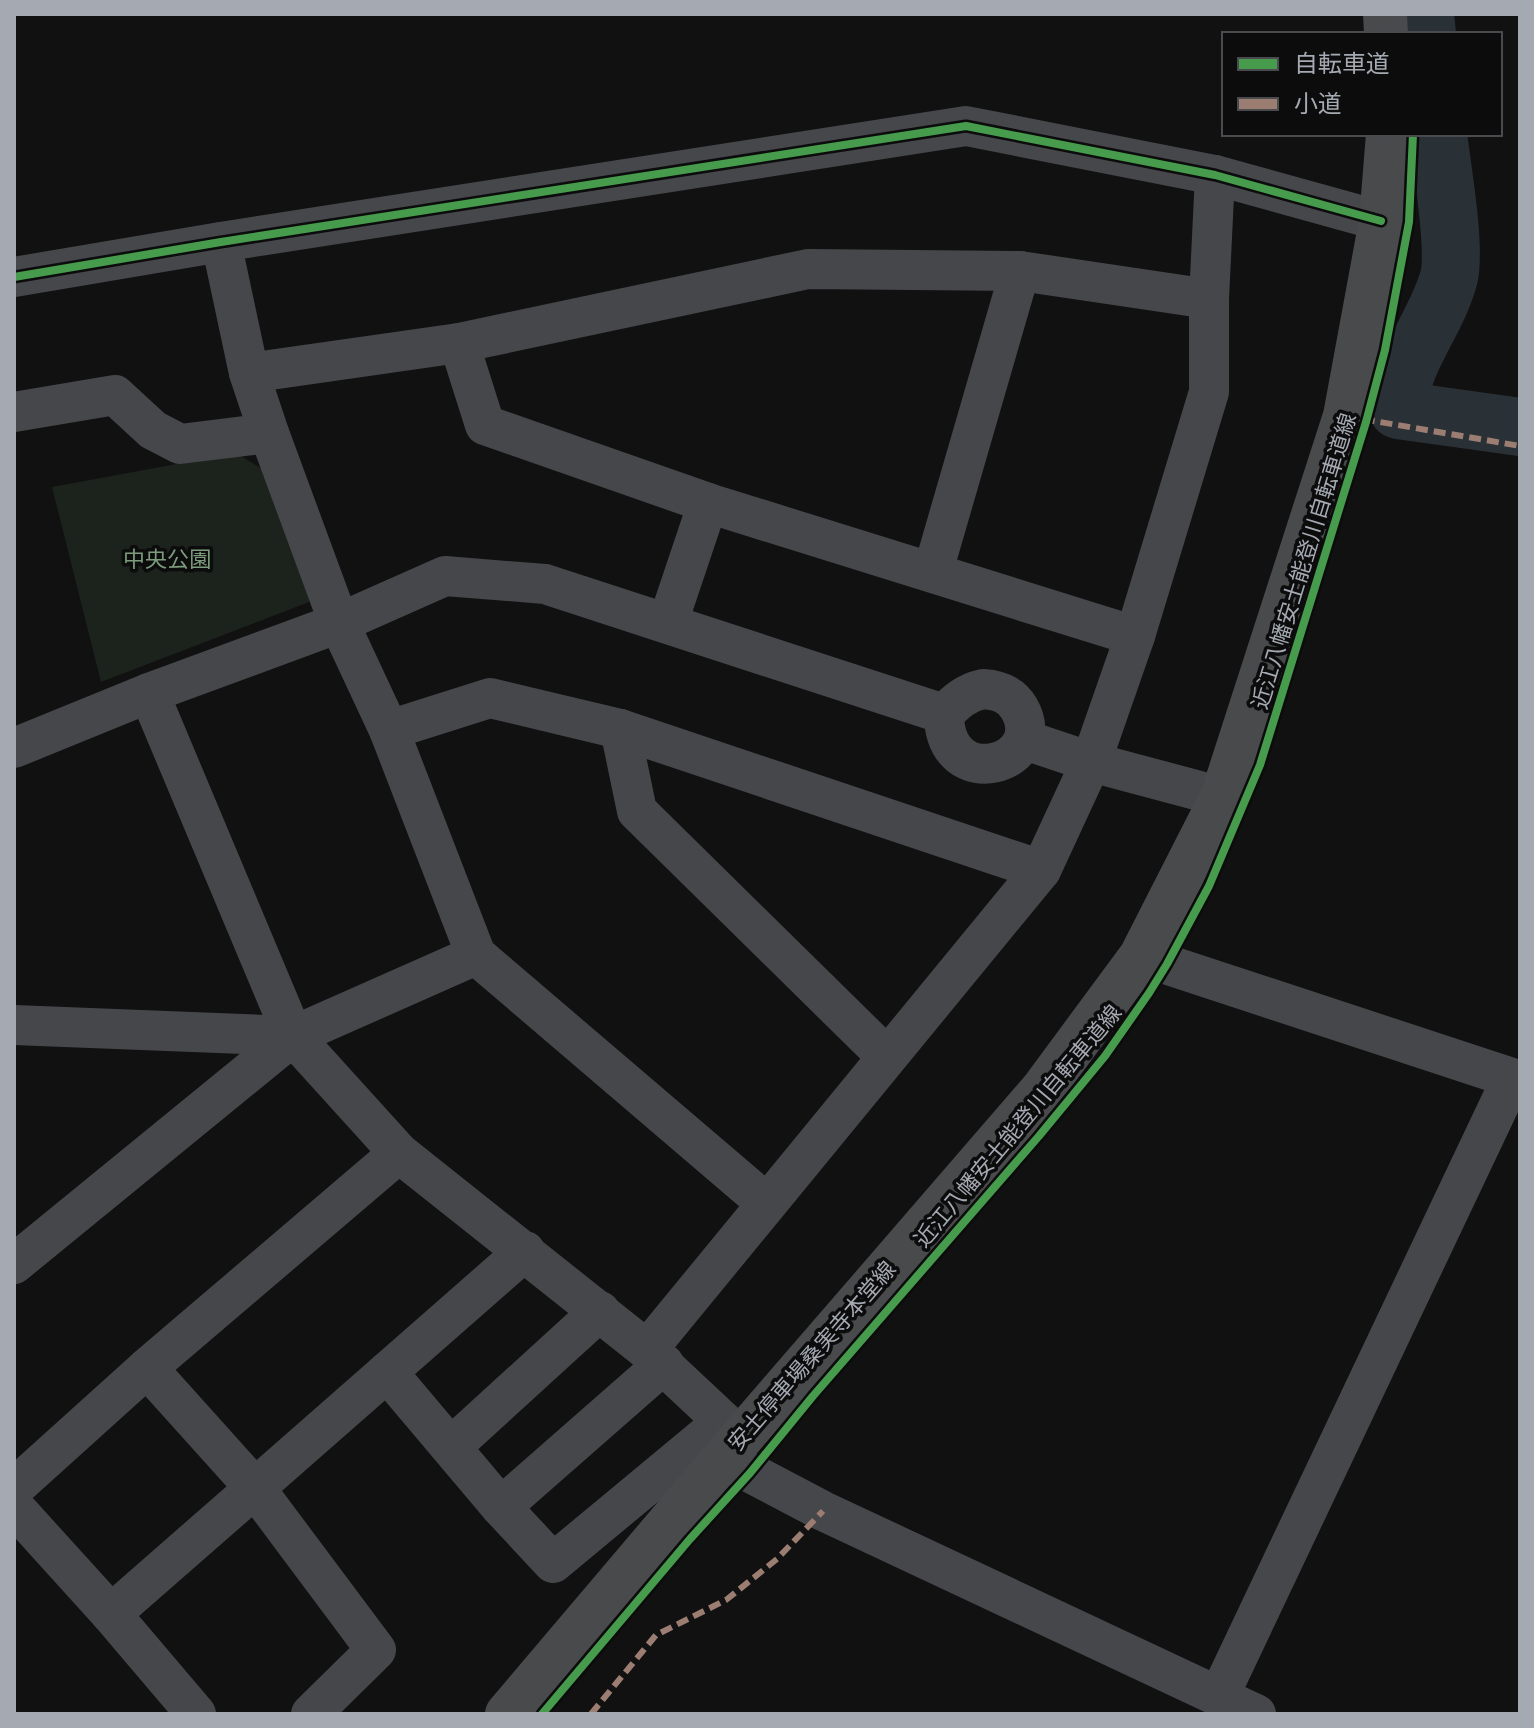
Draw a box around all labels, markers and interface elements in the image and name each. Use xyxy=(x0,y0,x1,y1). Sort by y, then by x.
legend xyxy=(1222,32,1502,136)
text: 自転車道 xyxy=(1294,50,1390,78)
text: 小道 xyxy=(1294,90,1342,118)
street label: 近江八幡安土能登川自転車道線 xyxy=(1247,410,1361,712)
park label: 中央公園 xyxy=(123,547,211,572)
street label: 近江八幡安土能登川自転車道線 xyxy=(909,1000,1127,1252)
street label: 安土停車場桑実寺本堂線 xyxy=(723,1256,901,1456)

